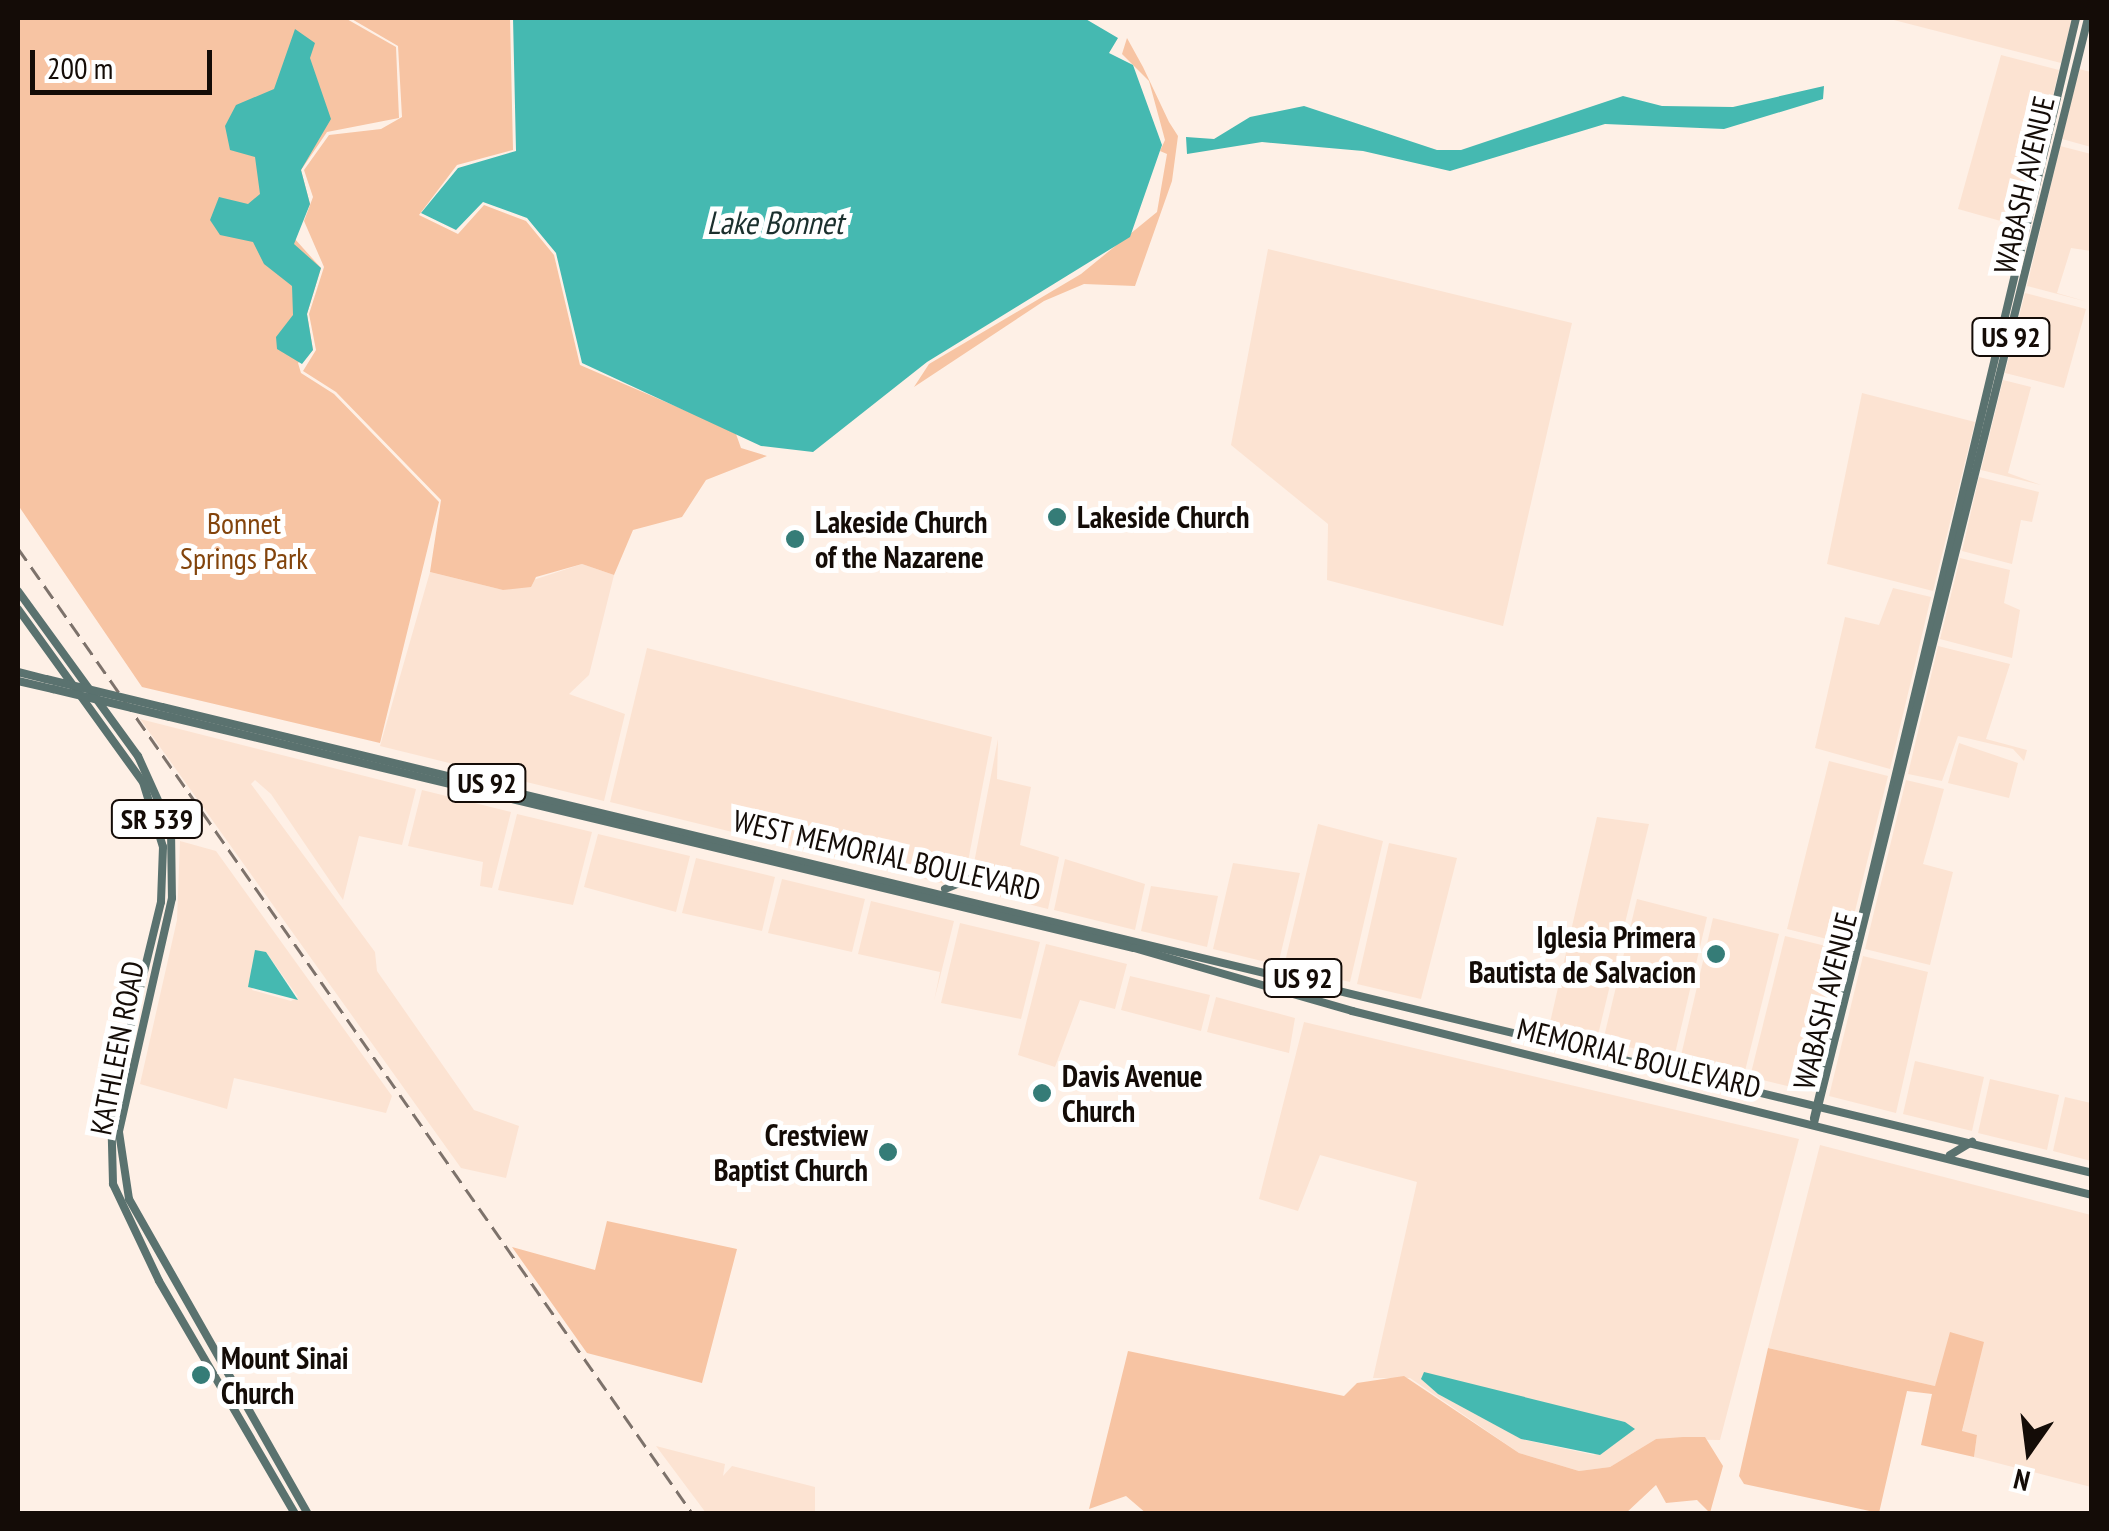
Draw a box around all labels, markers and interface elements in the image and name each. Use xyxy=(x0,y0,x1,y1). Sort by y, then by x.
scale bar xyxy=(35,30,218,92)
text: 200 m xyxy=(47,48,113,87)
street label: WABASH AVENUE xyxy=(1986,92,2062,278)
water label: Lake Bonnet xyxy=(707,203,843,241)
road number: US 92 xyxy=(1971,314,2051,360)
place label: Lakeside Church xyxy=(1077,499,1250,535)
place label: Lakeside Church of the Nazarene xyxy=(815,504,988,574)
park label: Bonnet Springs Park xyxy=(180,505,308,576)
marker: Lakeside Church xyxy=(1046,506,1068,528)
marker: Lakeside Church of the Nazarene xyxy=(784,528,806,550)
road number: US 92 xyxy=(447,760,527,806)
road number: SR 539 xyxy=(110,796,204,842)
street label: WEST MEMORIAL BOULEVARD xyxy=(729,802,1045,908)
street label: WABASH AVENUE xyxy=(1786,909,1864,1093)
place label: Iglesia Primera Bautista de Salvacion xyxy=(1469,919,1696,990)
marker: Iglesia Primera Bautista de Salvacion xyxy=(1705,943,1727,965)
road number: US 92 xyxy=(1263,955,1343,1001)
street label: KATHLEEN ROAD xyxy=(83,958,151,1138)
street label: MEMORIAL BOULEVARD xyxy=(1513,1010,1765,1106)
place label: Davis Avenue Church xyxy=(1062,1058,1204,1128)
marker: Davis Avenue Church xyxy=(1031,1082,1053,1104)
place label: Crestview Baptist Church xyxy=(713,1117,868,1188)
marker: Crestview Baptist Church xyxy=(877,1141,899,1163)
place label: Mount Sinai Church xyxy=(221,1340,349,1410)
marker: Mount Sinai Church xyxy=(190,1364,212,1386)
north arrow xyxy=(1979,1401,2079,1501)
text: N xyxy=(2010,1461,2033,1500)

